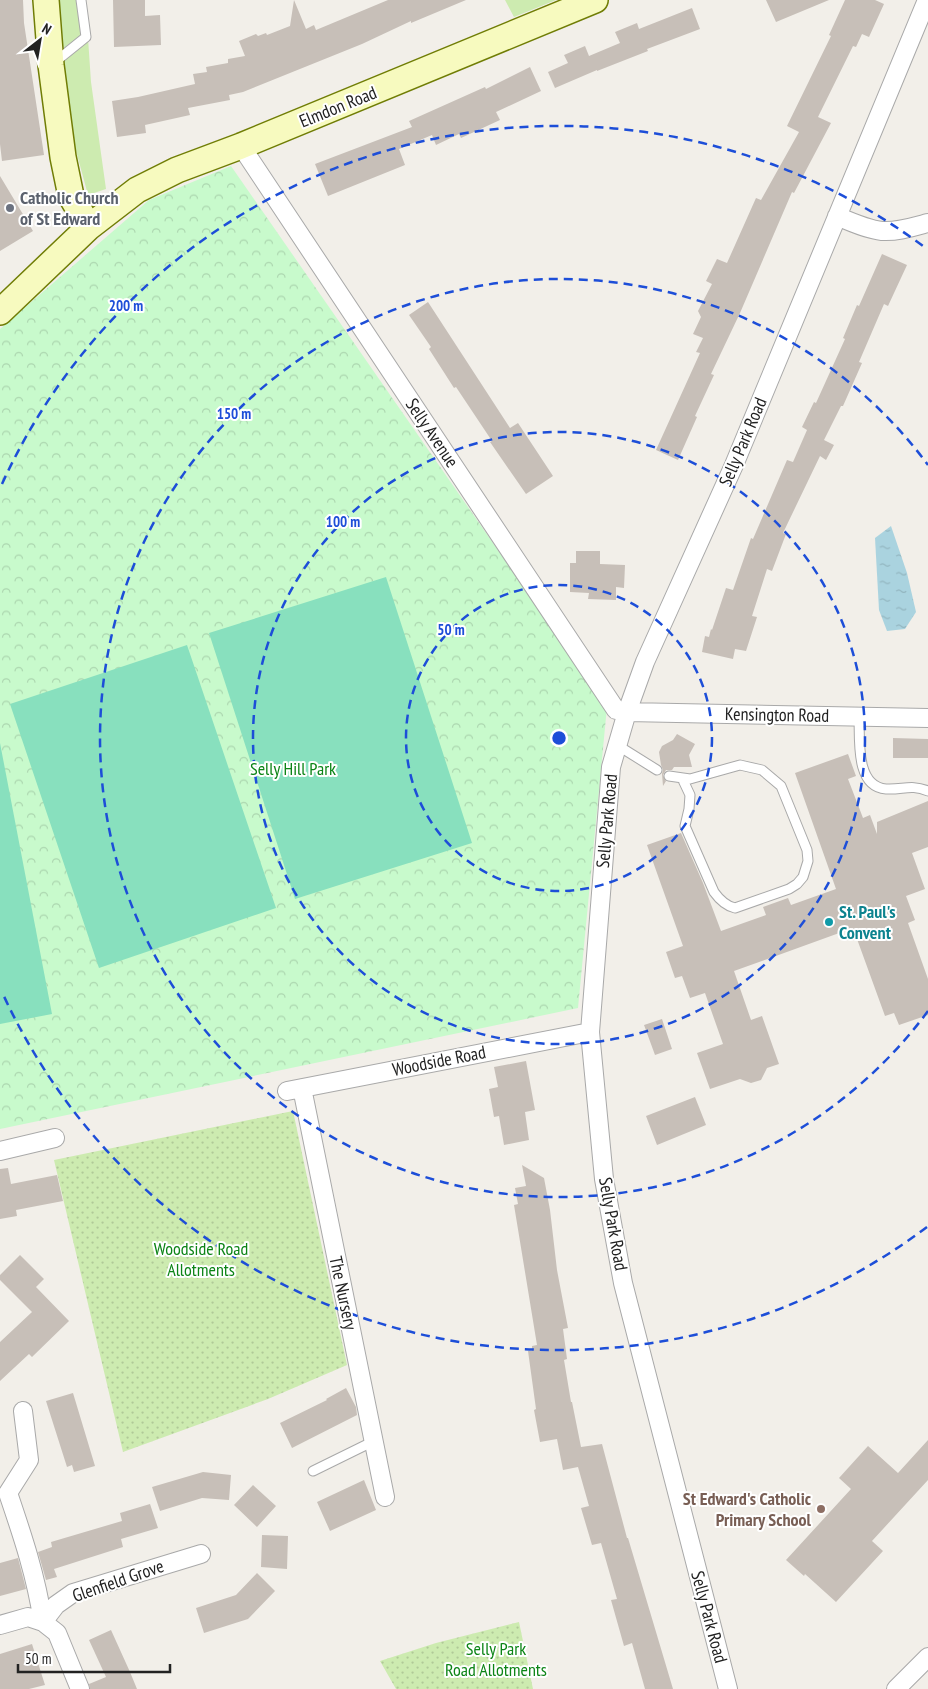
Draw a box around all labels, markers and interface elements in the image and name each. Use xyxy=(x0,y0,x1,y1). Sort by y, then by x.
north arrow xyxy=(15,15,65,65)
text: N xyxy=(39,19,55,39)
street label: Elmdon Road xyxy=(296,81,380,132)
place label: Catholic Church of St Edward xyxy=(20,186,119,230)
marker: Catholic Church of St Edward xyxy=(4,202,16,214)
text: 200 m xyxy=(109,296,143,315)
street label: Selly Avenue xyxy=(401,394,464,472)
street label: Selly Park Road xyxy=(714,394,772,490)
text: 150 m xyxy=(217,404,251,423)
text: 100 m xyxy=(326,512,360,531)
text: 50 m xyxy=(437,620,465,639)
street label: Kensington Road xyxy=(725,702,829,727)
centre of rings xyxy=(550,729,568,747)
park label: Selly Hill Park xyxy=(250,757,336,780)
street label: Selly Park Road xyxy=(591,773,622,869)
place label: St. Paul's Convent xyxy=(839,900,896,944)
marker: St. Paul's Convent xyxy=(823,916,835,928)
street label: Woodside Road xyxy=(390,1040,488,1081)
street label: Selly Park Road xyxy=(594,1175,633,1272)
park label: Woodside Road Allotments xyxy=(154,1237,248,1281)
street label: The Nursery xyxy=(324,1254,363,1332)
place label: St Edward's Catholic Primary School xyxy=(683,1487,812,1531)
marker: St Edward's Catholic Primary School xyxy=(815,1503,827,1515)
street label: Glenfield Grove xyxy=(69,1554,167,1607)
street label: Selly Park Road xyxy=(686,1568,733,1665)
park label: Selly Park Road Allotments xyxy=(445,1637,547,1681)
scale bar xyxy=(18,1642,170,1674)
text: 50 m xyxy=(25,1649,51,1668)

